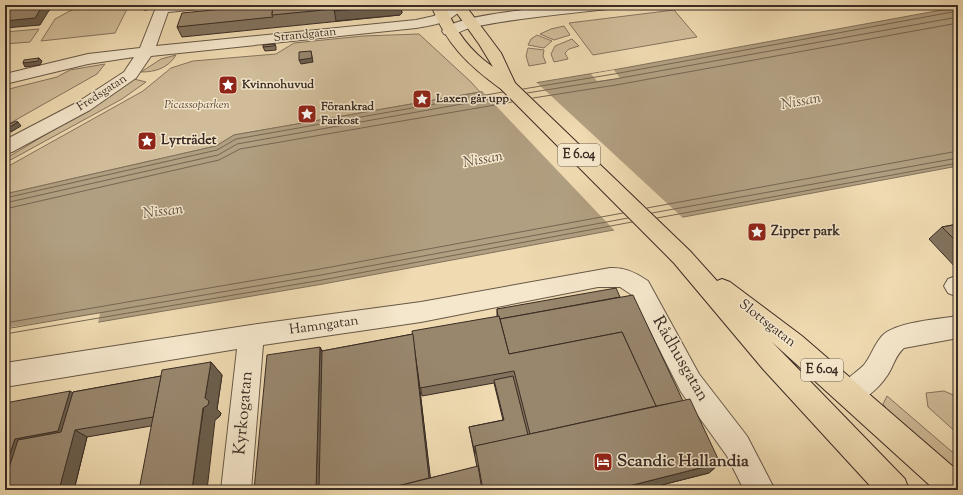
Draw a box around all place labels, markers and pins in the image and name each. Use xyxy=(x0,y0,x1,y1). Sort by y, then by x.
place icon: Kvinnohuvud xyxy=(217,74,239,96)
place label: Kvinnohuvud xyxy=(241,76,314,94)
place icon: Laxen går upp xyxy=(411,88,433,110)
place label: Laxen går upp xyxy=(435,90,509,108)
place label: Förankrad Farkost xyxy=(320,98,374,130)
place icon: Förankrad Farkost xyxy=(296,103,318,125)
place icon: Lyrträdet xyxy=(136,130,158,152)
place label: Lyrträdet xyxy=(161,131,217,151)
place icon: Zipper park xyxy=(746,221,768,243)
place label: Zipper park xyxy=(771,222,840,242)
place label: Scandic Hallandia xyxy=(617,450,749,474)
hotel icon: Scandic Hallandia xyxy=(592,451,614,473)

